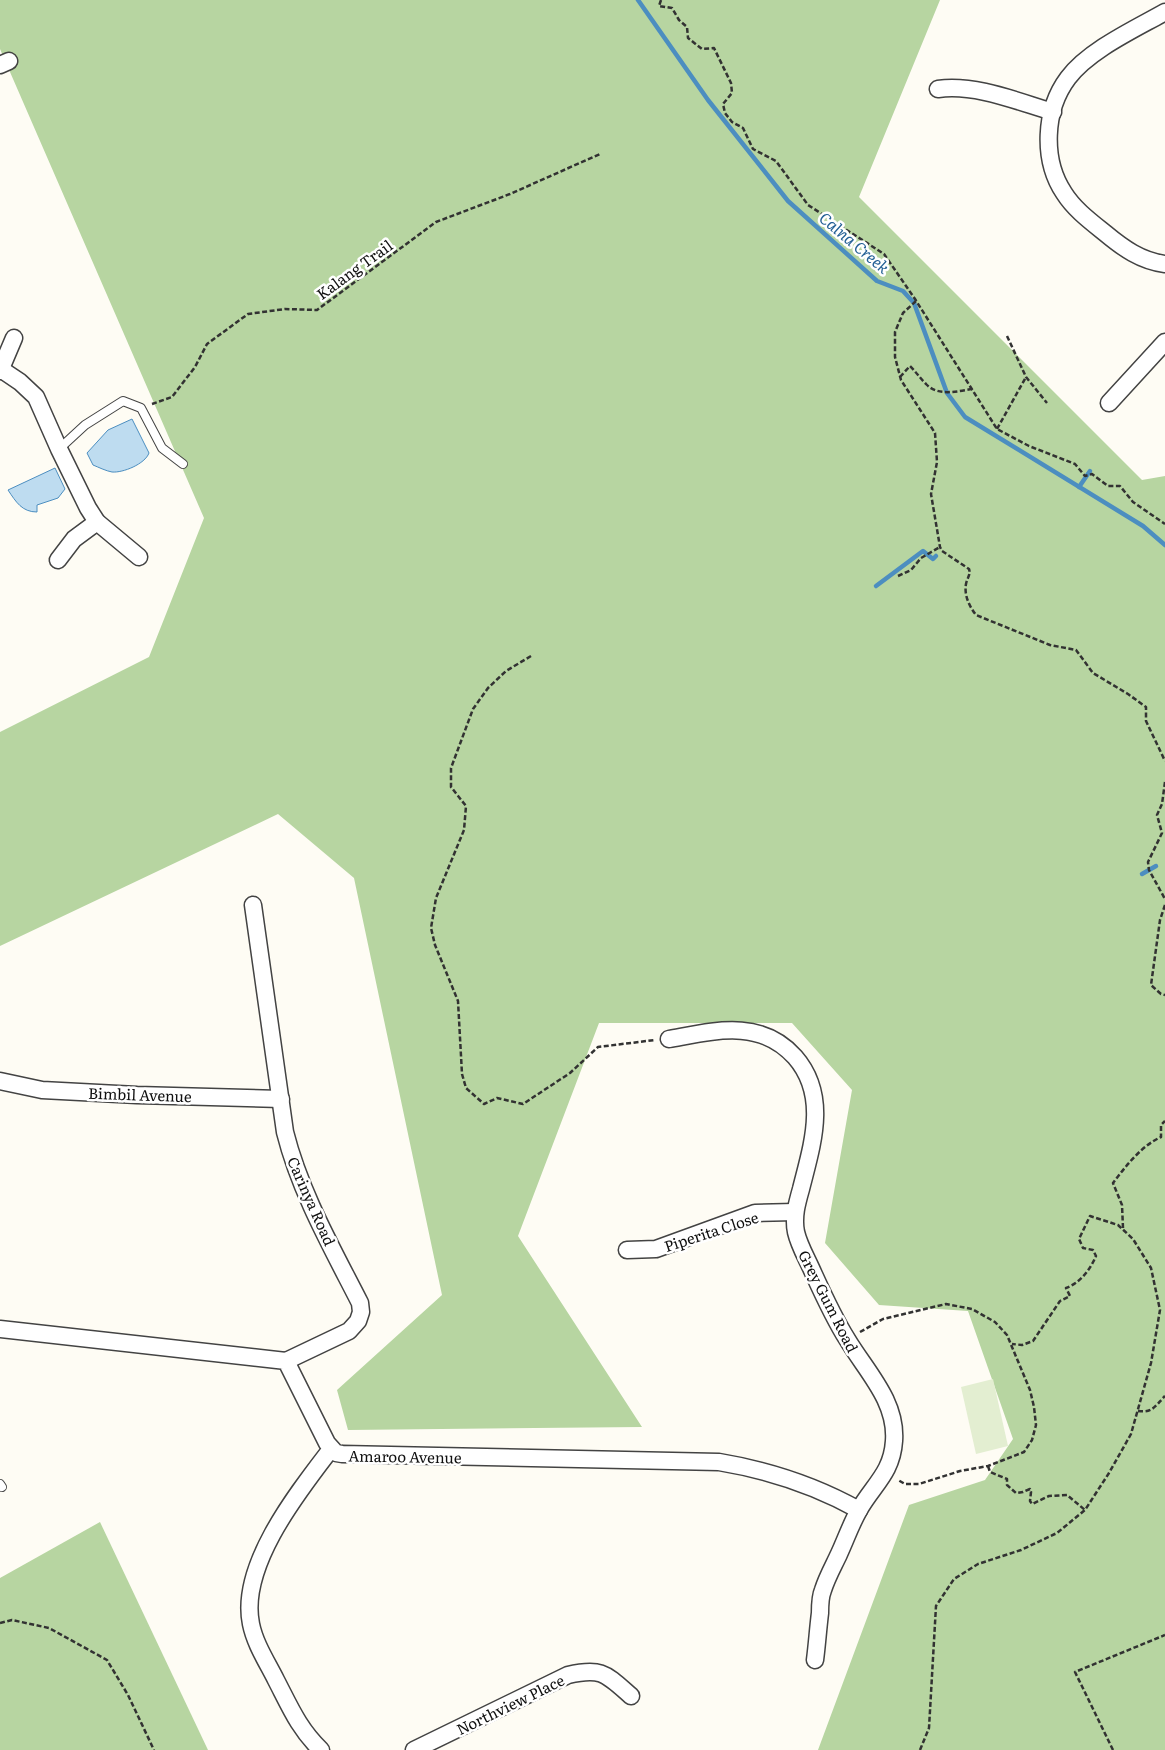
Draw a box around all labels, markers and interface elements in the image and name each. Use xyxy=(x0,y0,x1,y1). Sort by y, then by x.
water label: Calna Creek xyxy=(815,205,896,279)
street label: Kalang Trail xyxy=(311,233,397,305)
street label: Bimbil Avenue xyxy=(88,1081,192,1107)
street label: Carinya Road xyxy=(282,1153,342,1249)
street label: Piperita Close xyxy=(661,1205,761,1257)
street label: Grey Gum Road xyxy=(793,1246,865,1356)
street label: Amaroo Avenue xyxy=(348,1444,462,1468)
street label: Northview Place xyxy=(452,1668,568,1740)

